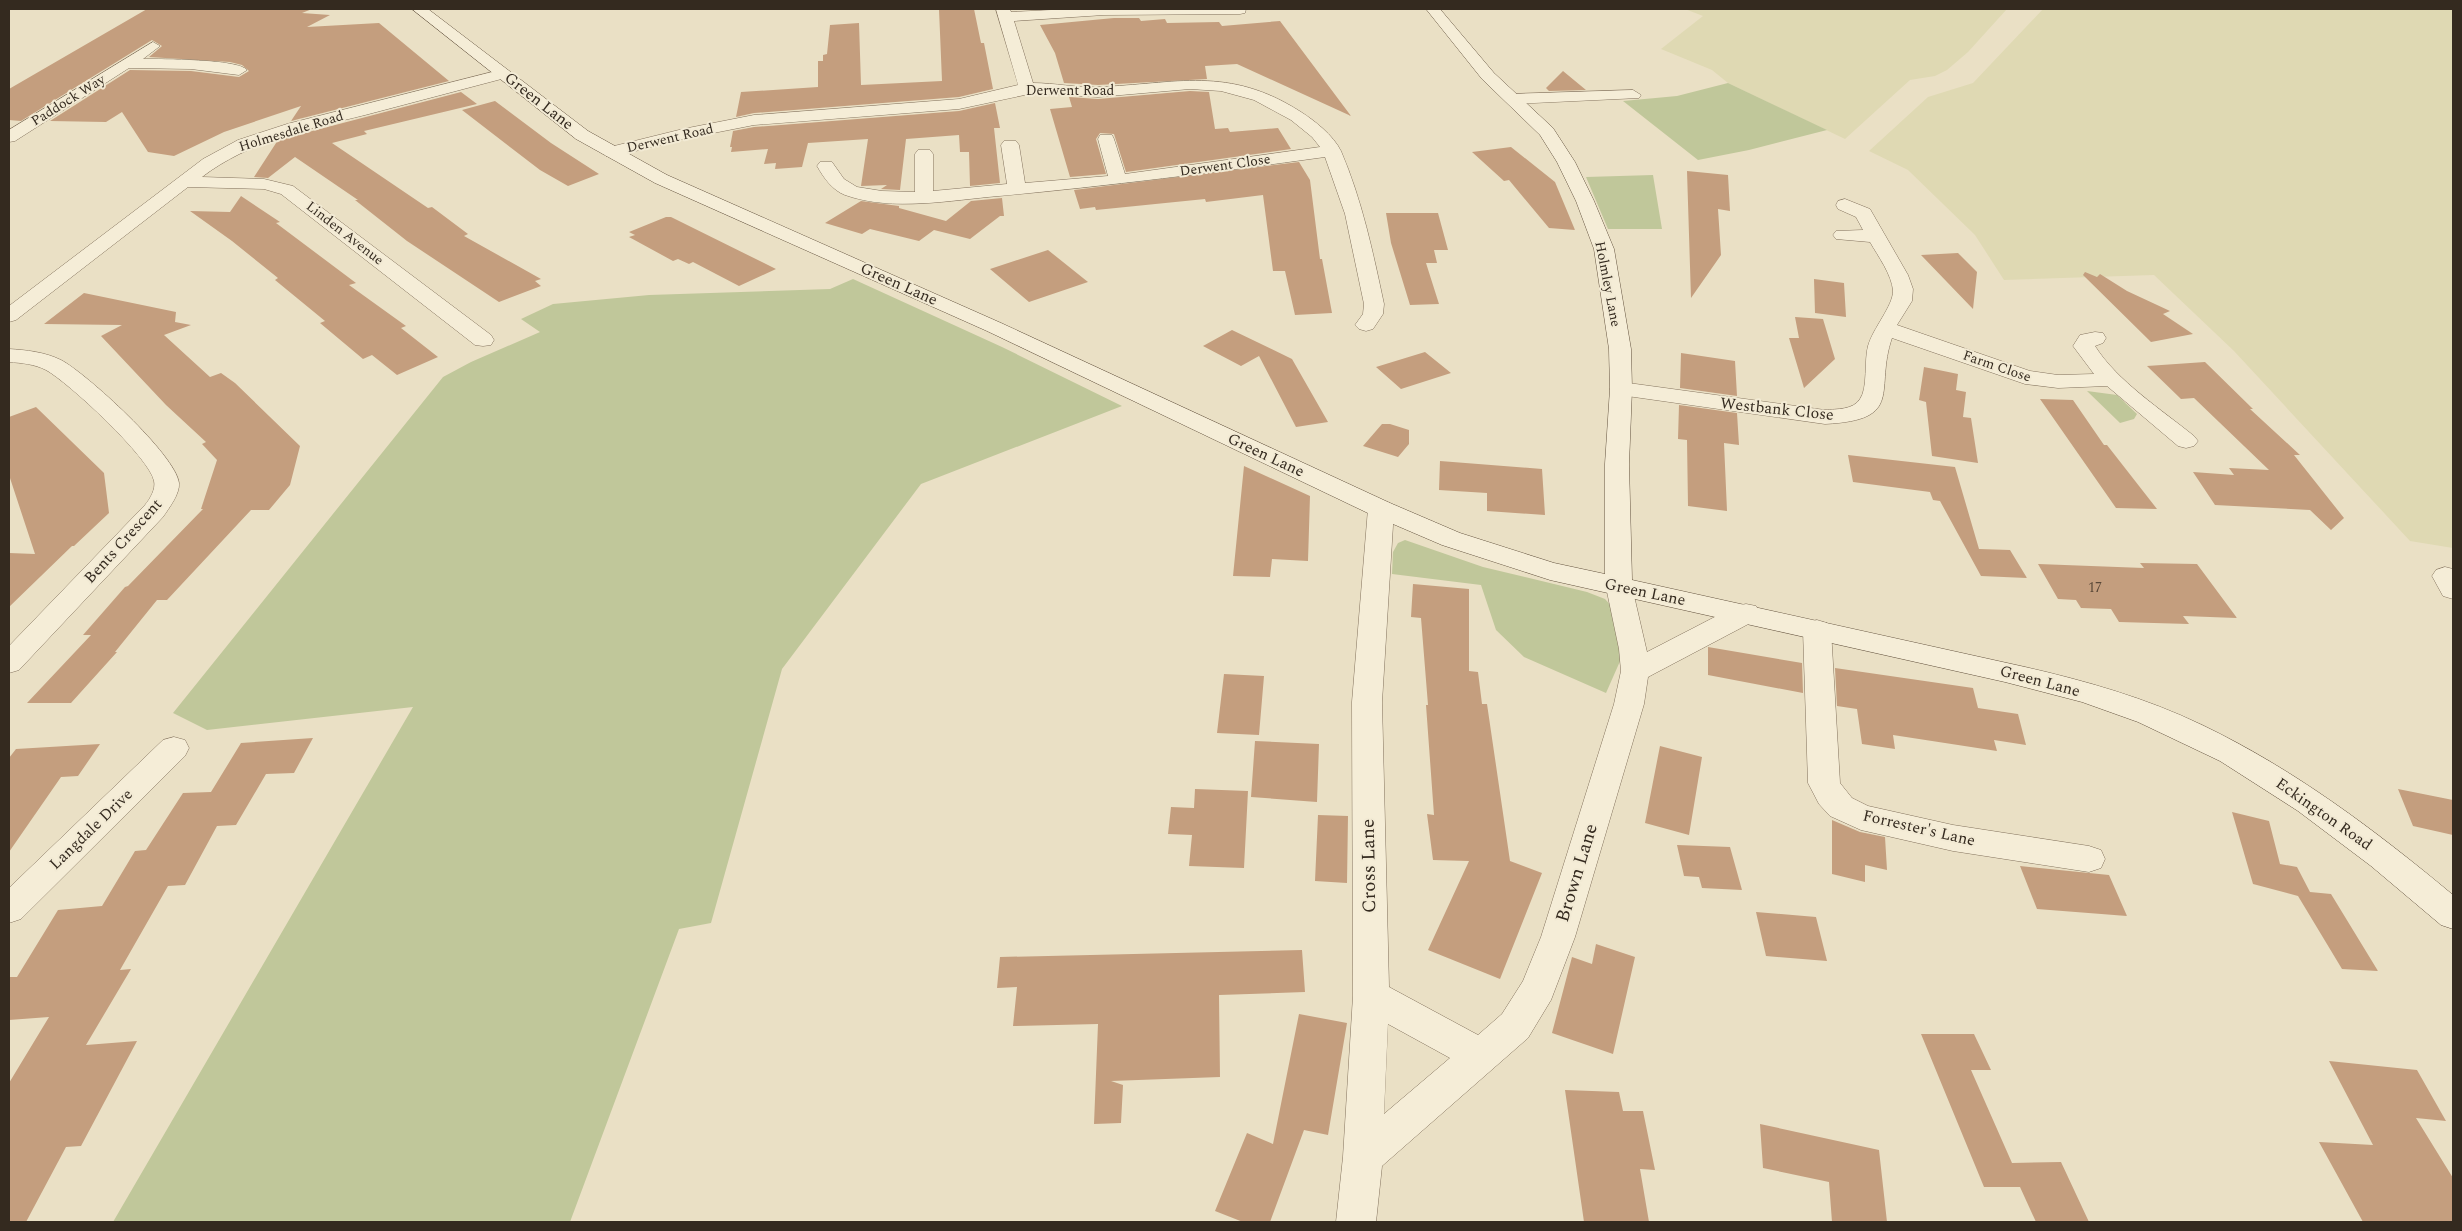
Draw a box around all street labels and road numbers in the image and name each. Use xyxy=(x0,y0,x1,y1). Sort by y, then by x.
street label: Green Lane xyxy=(499,66,579,136)
street label: Paddock Way xyxy=(27,68,110,131)
street label: Derwent Road xyxy=(1026,80,1114,101)
street label: Holmesdale Road xyxy=(236,105,346,157)
street label: Derwent Road xyxy=(624,118,716,158)
street label: Derwent Close xyxy=(1178,148,1272,182)
street label: Linden Avenue xyxy=(302,196,389,270)
street label: Holmley Lane xyxy=(1589,239,1627,329)
street label: Green Lane xyxy=(856,256,942,312)
street label: Farm Close xyxy=(1960,345,2034,388)
street label: Westbank Close xyxy=(1719,391,1835,427)
street label: Green Lane xyxy=(1224,427,1308,483)
street label: Bents Crescent xyxy=(78,493,168,589)
street label: Green Lane xyxy=(1602,572,1688,612)
street label: Green Lane xyxy=(1997,659,2083,703)
street label: Eckington Road xyxy=(2271,772,2377,856)
street label: Langdale Drive xyxy=(44,783,138,875)
street label: Forrester's Lane xyxy=(1860,803,1978,853)
street label: Cross Lane xyxy=(1354,819,1384,913)
street label: Brown Lane xyxy=(1548,820,1606,926)

